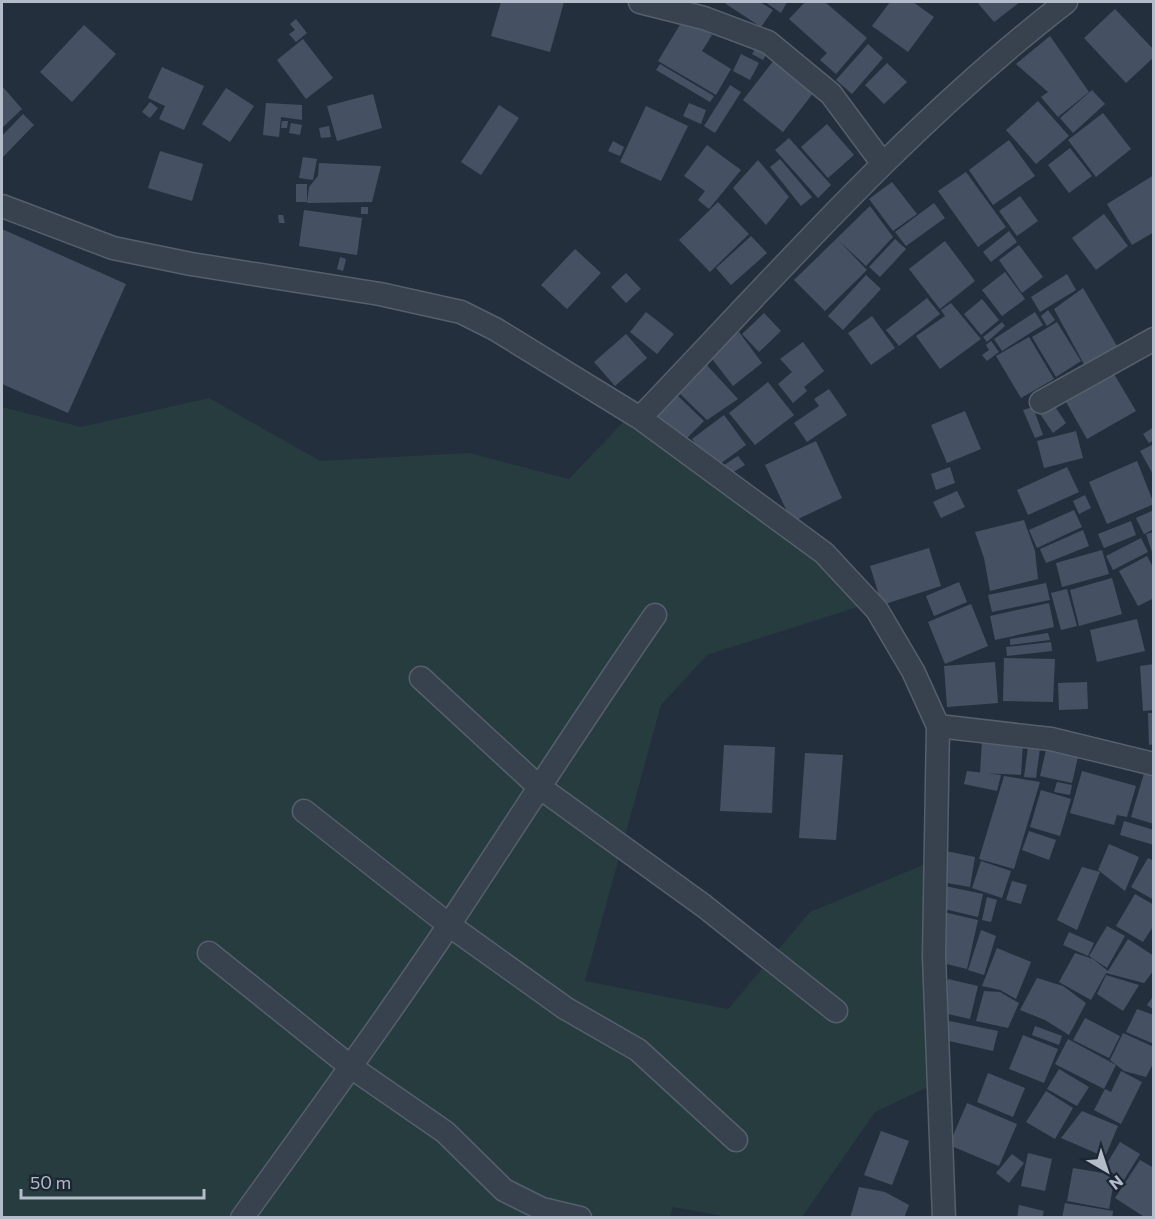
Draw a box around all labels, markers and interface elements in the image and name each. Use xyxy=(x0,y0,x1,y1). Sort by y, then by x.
north arrow xyxy=(1077,1141,1137,1201)
scale bar xyxy=(21,1162,204,1200)
text: 50 m xyxy=(30,1171,71,1193)
text: N xyxy=(1106,1172,1127,1194)

